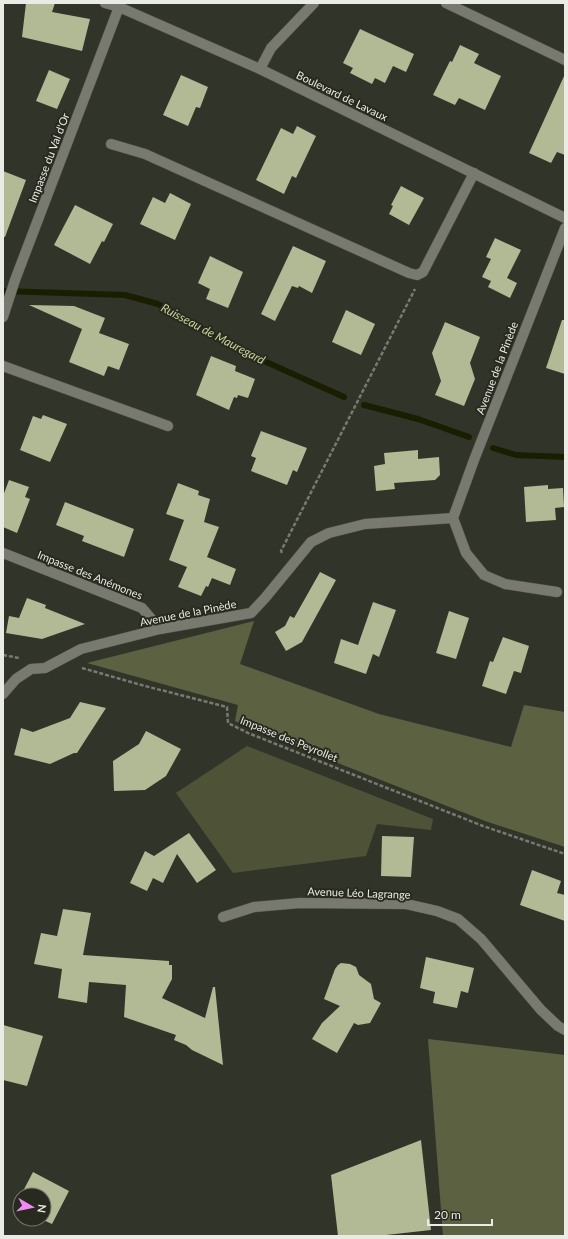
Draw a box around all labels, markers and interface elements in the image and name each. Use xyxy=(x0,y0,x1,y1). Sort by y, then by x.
street label: Boulevard de Lavaux xyxy=(294,68,390,124)
street label: Impasse du Val d'Or xyxy=(25,111,72,205)
water label: Ruisseau de Mauregard xyxy=(159,300,268,368)
street label: Avenue de la Pinède xyxy=(473,320,520,416)
street label: Impasse des Anémones xyxy=(36,547,145,602)
street label: Avenue de la Pinède xyxy=(139,597,237,628)
street label: Impasse des Peyrollet xyxy=(239,713,340,764)
street label: Avenue Léo Lagrange xyxy=(307,884,411,901)
north arrow xyxy=(12,1187,52,1227)
scale bar xyxy=(428,1201,492,1227)
text: N xyxy=(35,1203,49,1214)
text: 20 m xyxy=(434,1207,461,1222)

